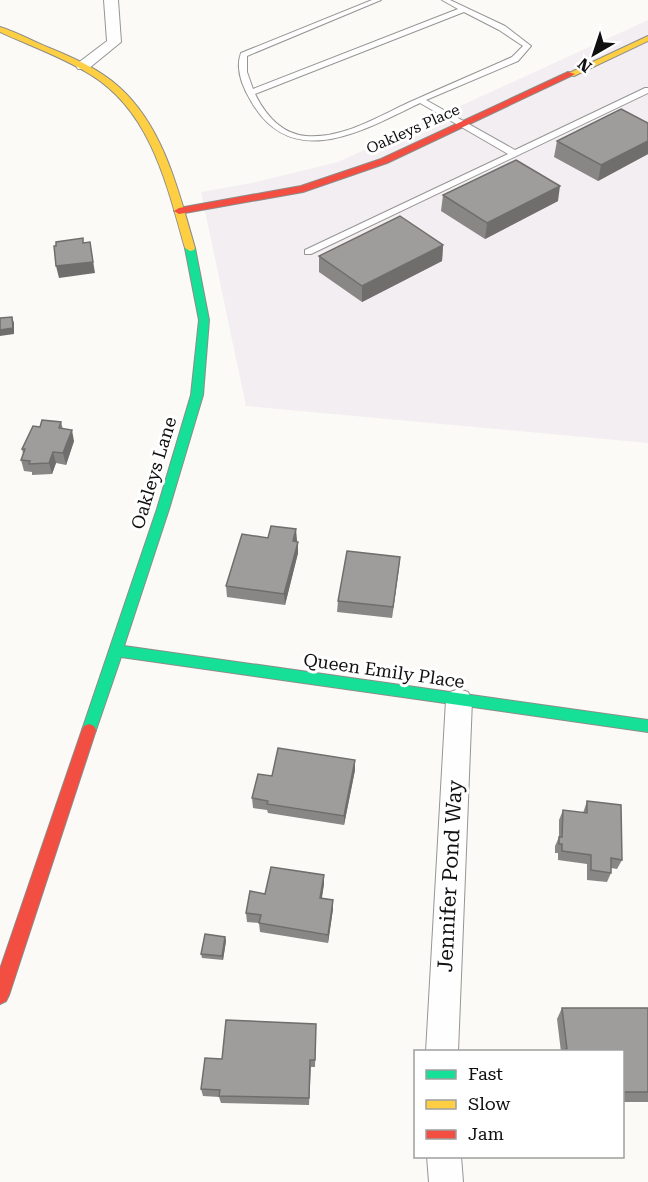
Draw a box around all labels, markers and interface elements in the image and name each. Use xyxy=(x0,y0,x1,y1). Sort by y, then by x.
north arrow xyxy=(564,24,624,84)
text: N xyxy=(574,54,596,77)
street label: Oakleys Place xyxy=(364,100,462,158)
street label: Oakleys Lane xyxy=(126,414,181,532)
street label: Queen Emily Place xyxy=(302,649,466,692)
street label: Jennifer Pond Way xyxy=(433,779,467,973)
legend xyxy=(414,1050,624,1158)
text: Fast xyxy=(468,1063,503,1084)
text: Slow xyxy=(468,1093,510,1114)
text: Jam xyxy=(468,1123,504,1144)

